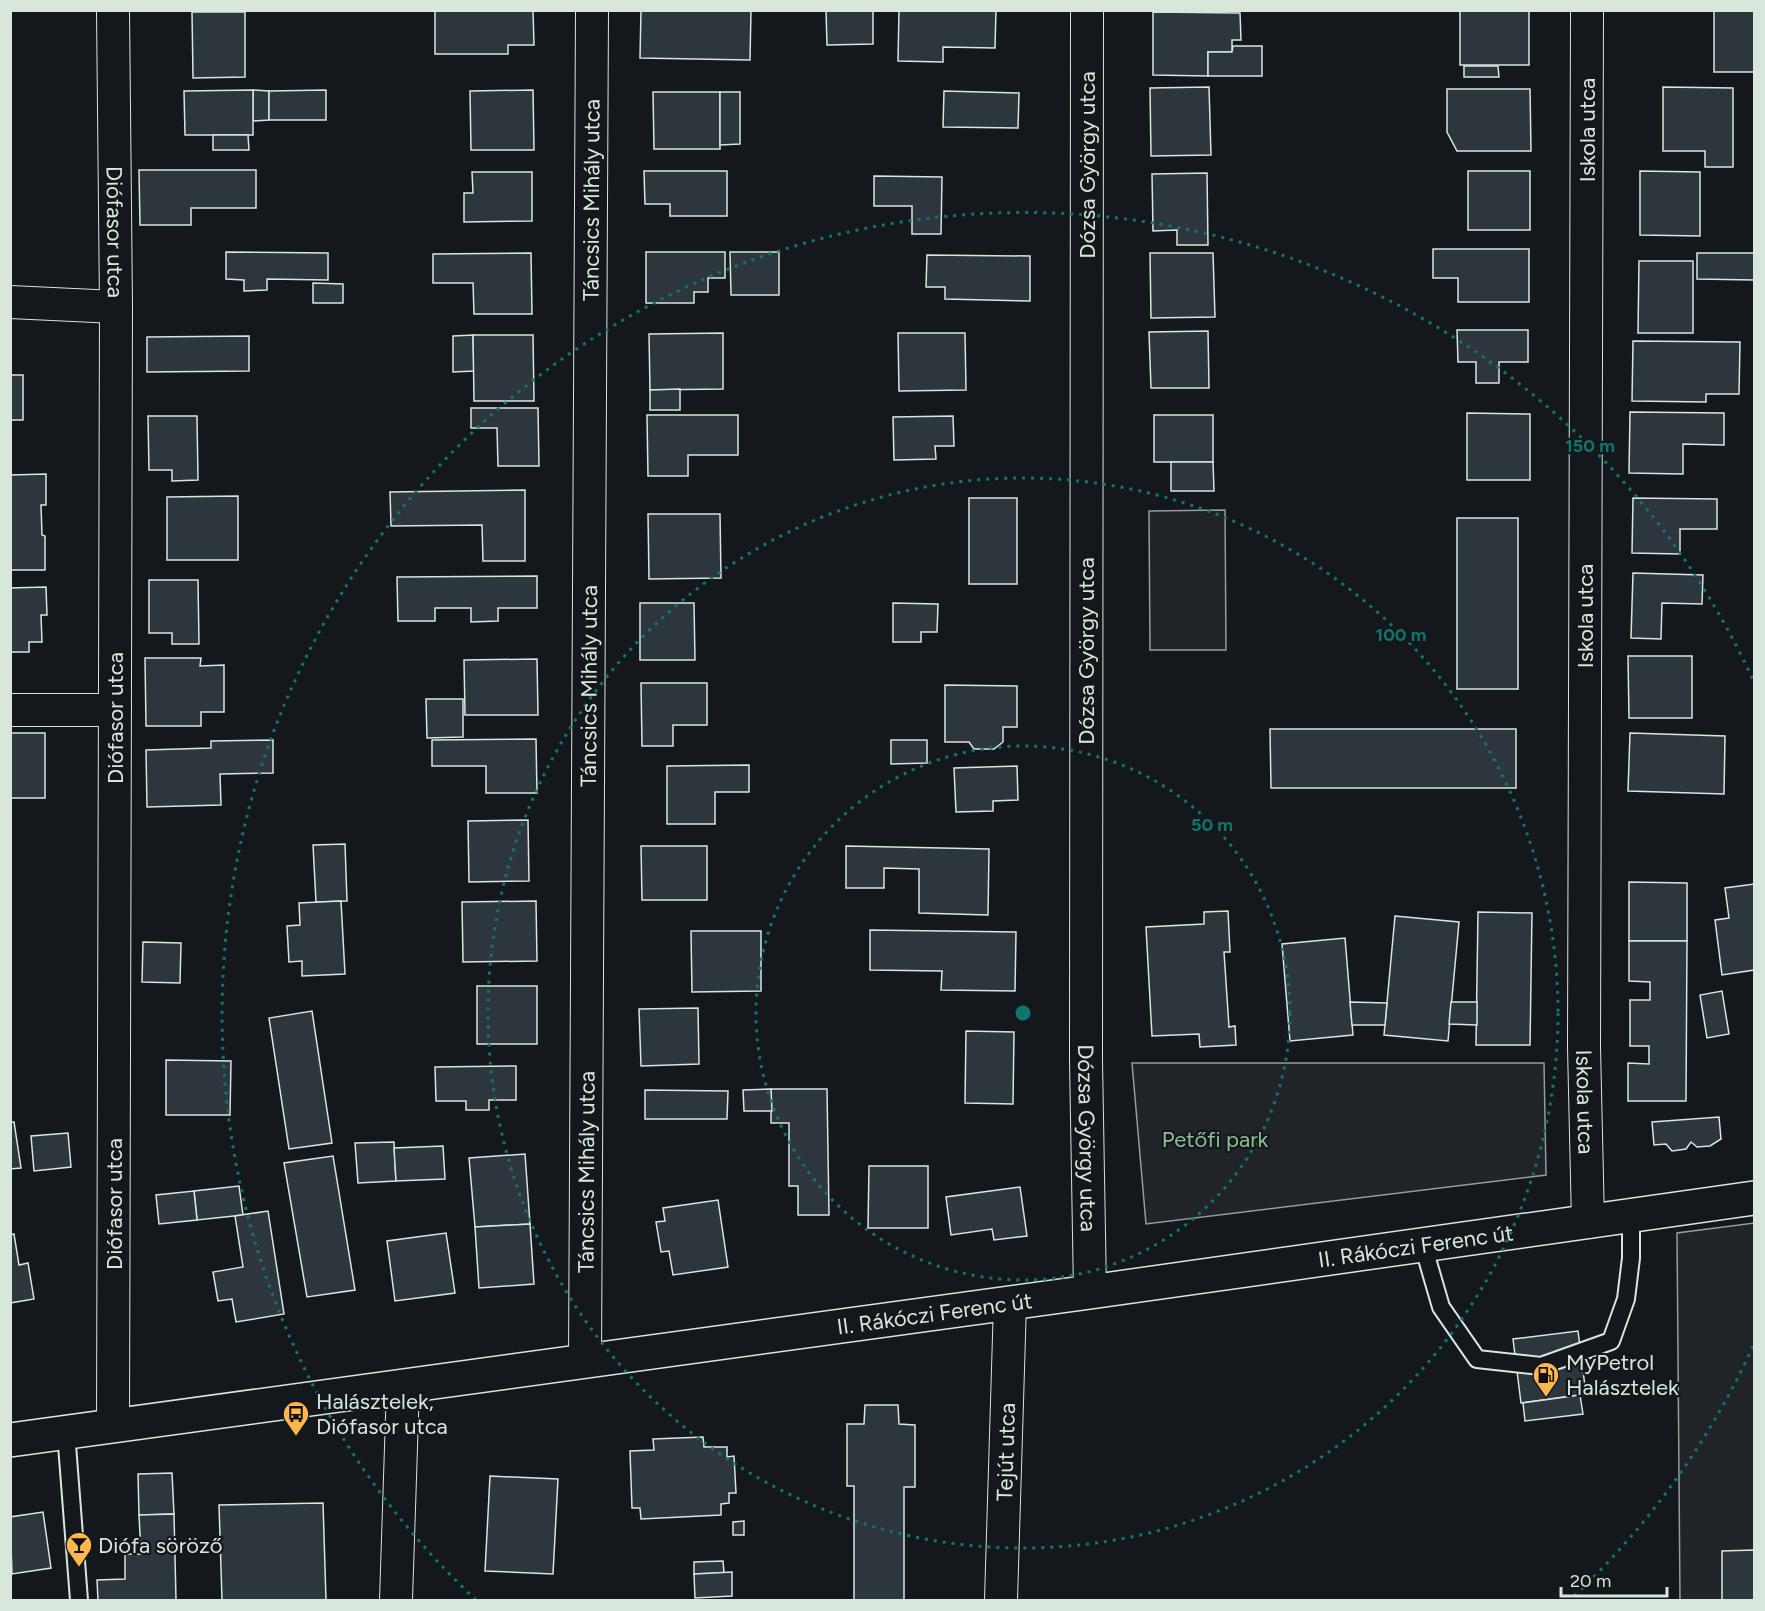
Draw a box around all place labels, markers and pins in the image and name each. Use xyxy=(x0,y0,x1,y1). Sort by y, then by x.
centre of rings xyxy=(1013,1003,1033,1023)
place label: MyPetrol Halásztelek xyxy=(1566,1349,1679,1401)
fuel station icon: MyPetrol Halásztelek xyxy=(1531,1360,1561,1398)
place label: Halásztelek, Diófasor utca xyxy=(316,1388,448,1440)
bus stop icon: Halásztelek, Diófasor utca xyxy=(281,1399,311,1437)
bar icon: Diófa söröző xyxy=(64,1530,94,1568)
place label: Diófa söröző xyxy=(98,1532,222,1559)

